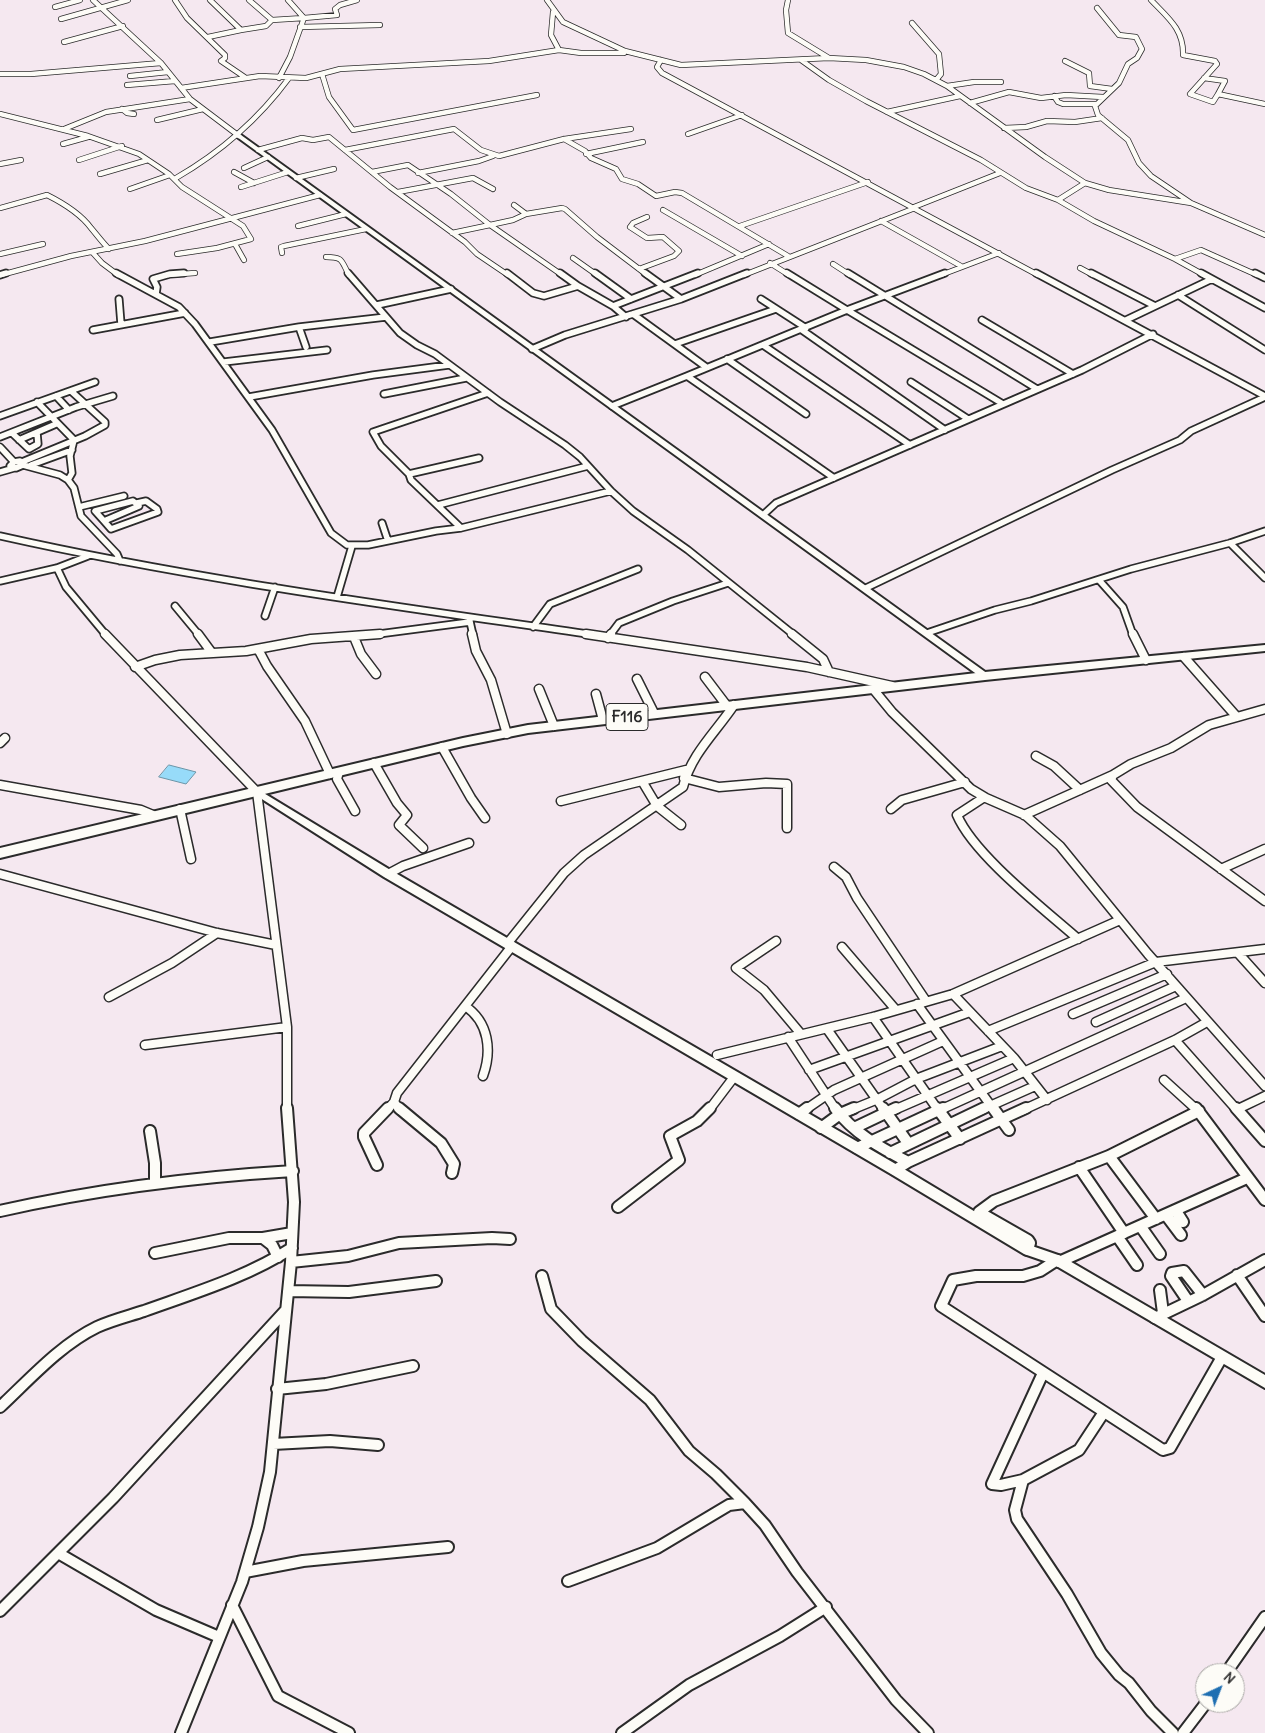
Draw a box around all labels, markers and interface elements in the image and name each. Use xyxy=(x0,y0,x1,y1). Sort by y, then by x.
road number: F116 xyxy=(606,704,648,730)
north arrow xyxy=(1195,1663,1245,1713)
text: N xyxy=(1220,1668,1239,1688)

